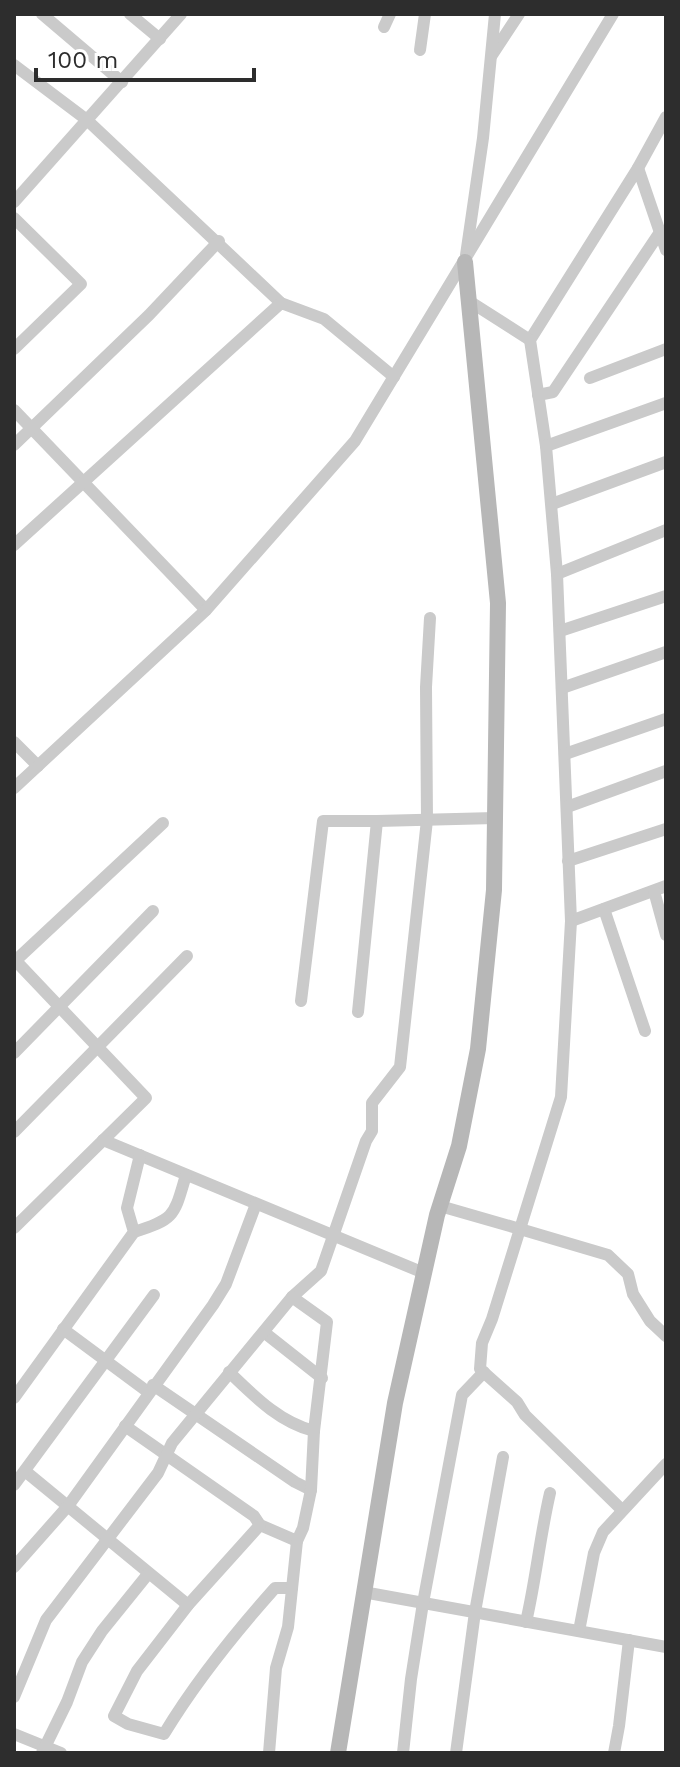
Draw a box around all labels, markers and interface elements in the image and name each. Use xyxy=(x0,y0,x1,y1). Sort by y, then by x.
scale bar xyxy=(36,32,254,82)
text: 100 m xyxy=(48,46,118,74)

